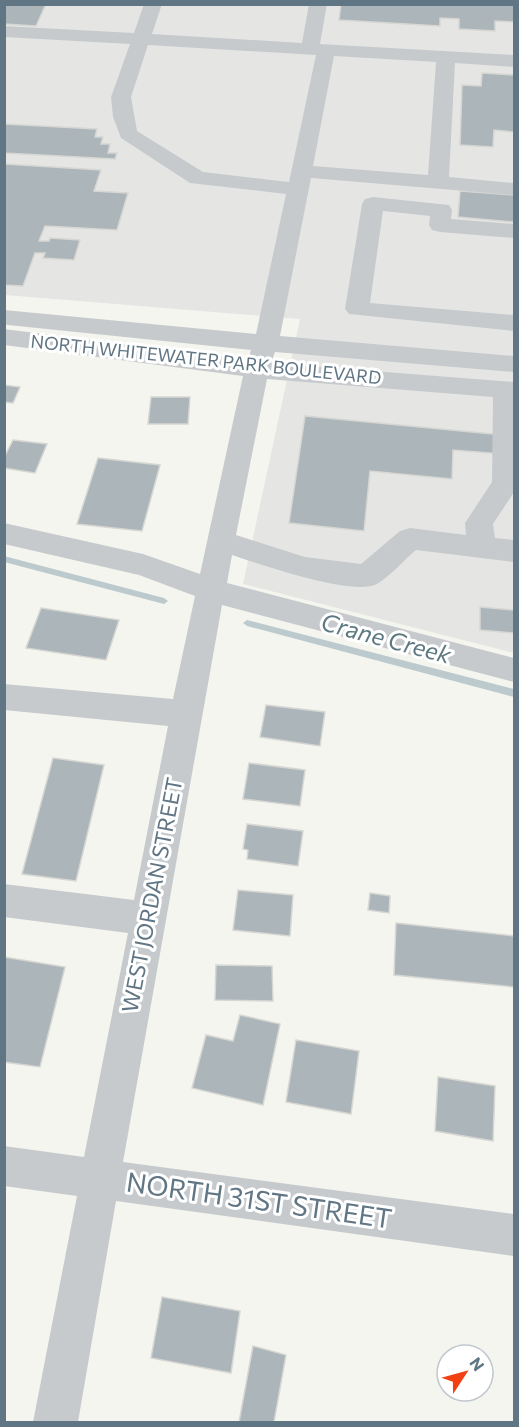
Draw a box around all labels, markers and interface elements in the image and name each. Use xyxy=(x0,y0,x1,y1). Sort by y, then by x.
street label: NORTH WHITEWATER PARK BOULEVARD xyxy=(30,330,383,388)
water label: Crane Creek xyxy=(318,606,455,669)
street label: WEST JORDAN STREET xyxy=(115,775,188,1015)
street label: NORTH 31ST STREET xyxy=(124,1165,394,1234)
north arrow xyxy=(435,1343,495,1403)
text: N xyxy=(466,1353,489,1374)

